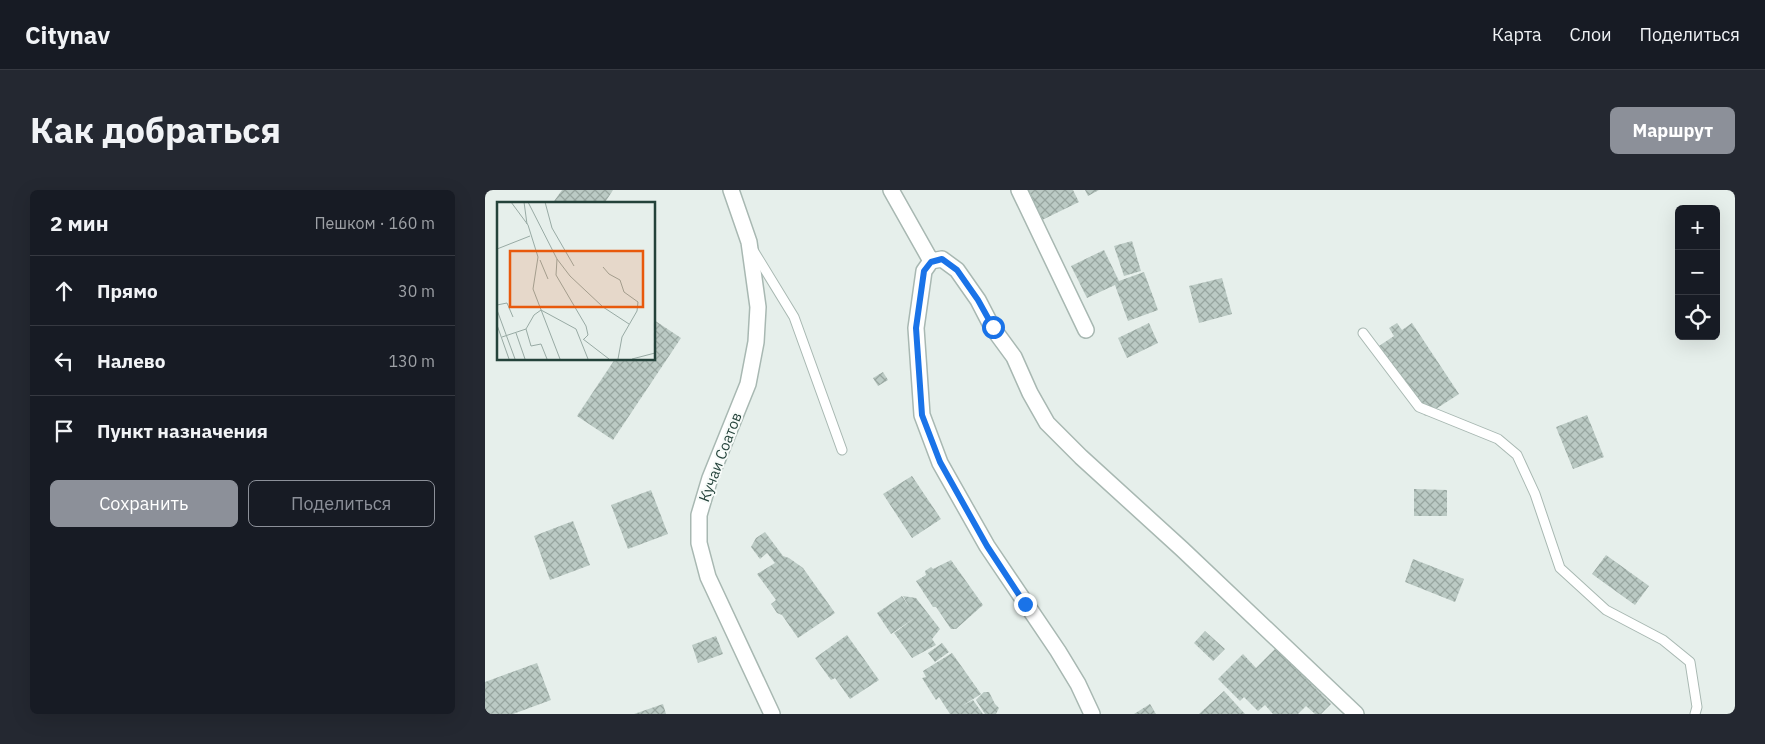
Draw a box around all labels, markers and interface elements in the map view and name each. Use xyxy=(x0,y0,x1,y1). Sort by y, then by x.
text: Citynav xyxy=(25,19,110,51)
text: Карта xyxy=(1492,23,1542,46)
text: Слои xyxy=(1570,23,1612,46)
text: Поделиться xyxy=(1640,23,1740,46)
text: Как добраться xyxy=(30,107,281,153)
button: Маршрут xyxy=(1610,107,1735,154)
inset map xyxy=(497,202,655,360)
map controls xyxy=(1675,205,1720,340)
button: + xyxy=(1675,205,1720,250)
text: 2 мин xyxy=(50,209,109,237)
text: Пешком · 160 m xyxy=(314,213,435,233)
button: − xyxy=(1675,250,1720,295)
icon: ahead xyxy=(50,277,78,305)
text: Прямо xyxy=(97,279,158,303)
text: 30 m xyxy=(398,281,435,301)
button: locate xyxy=(1675,295,1720,340)
route start xyxy=(982,316,1005,339)
icon: left xyxy=(50,347,78,375)
text: Налево xyxy=(97,349,166,373)
text: 130 m xyxy=(388,351,435,371)
street label: Кучаи Соатов xyxy=(694,409,746,505)
icon: arrive xyxy=(50,417,78,445)
text: Пункт назначения xyxy=(97,419,268,443)
button: Сохранить xyxy=(50,480,238,527)
button: Поделиться xyxy=(248,480,435,527)
route end xyxy=(1014,593,1037,616)

